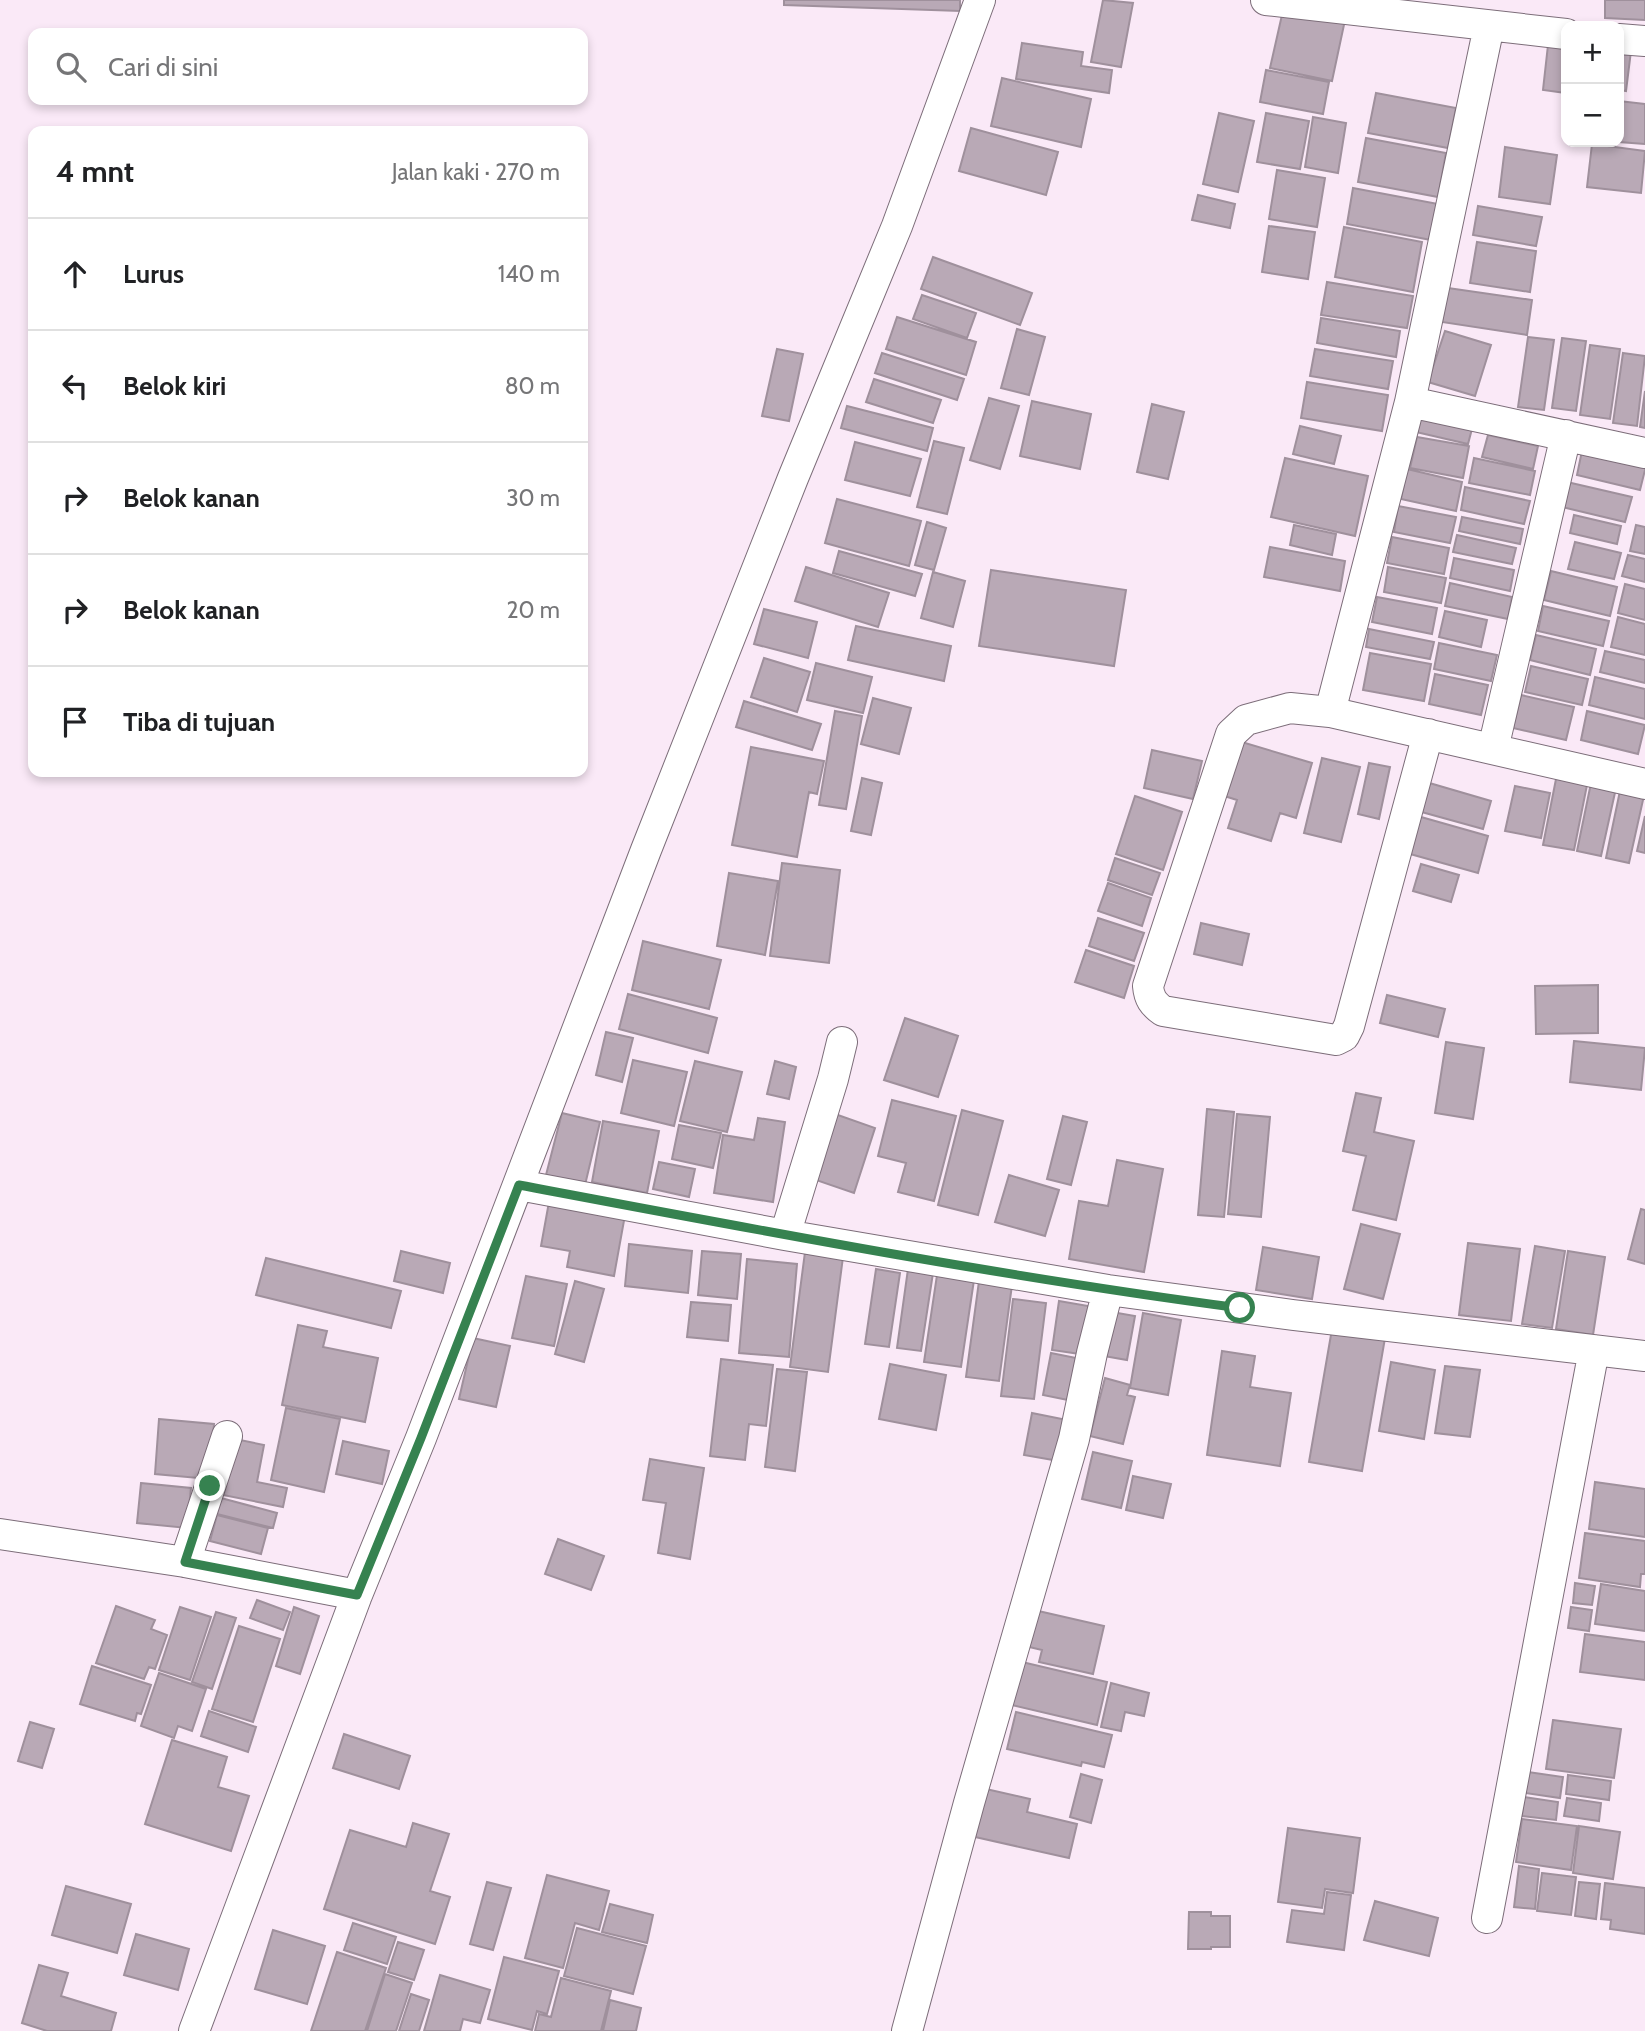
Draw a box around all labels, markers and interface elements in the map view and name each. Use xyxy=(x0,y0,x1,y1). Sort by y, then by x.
map controls xyxy=(1561,21,1624,147)
button: + xyxy=(1561,21,1624,84)
search box xyxy=(28,28,588,105)
icon: search xyxy=(52,48,90,86)
text: Cari di sini xyxy=(108,51,218,83)
button: − xyxy=(1561,84,1624,147)
text: 4 mnt xyxy=(56,153,134,190)
text: Jalan kaki · 270 m xyxy=(392,158,560,186)
icon: ahead xyxy=(56,255,94,293)
text: Lurus xyxy=(123,258,184,290)
text: 140 m xyxy=(498,260,560,288)
icon: left xyxy=(56,367,94,405)
text: Belok kiri xyxy=(123,370,226,402)
text: 80 m xyxy=(505,372,560,400)
icon: right xyxy=(56,479,94,517)
text: Belok kanan xyxy=(123,482,260,514)
text: 30 m xyxy=(506,484,560,512)
icon: right xyxy=(56,591,94,629)
text: Belok kanan xyxy=(123,594,260,626)
text: 20 m xyxy=(507,596,560,624)
icon: arrive xyxy=(56,703,94,741)
text: Tiba di tujuan xyxy=(123,706,275,738)
route start xyxy=(1224,1292,1255,1323)
route end xyxy=(194,1470,225,1501)

